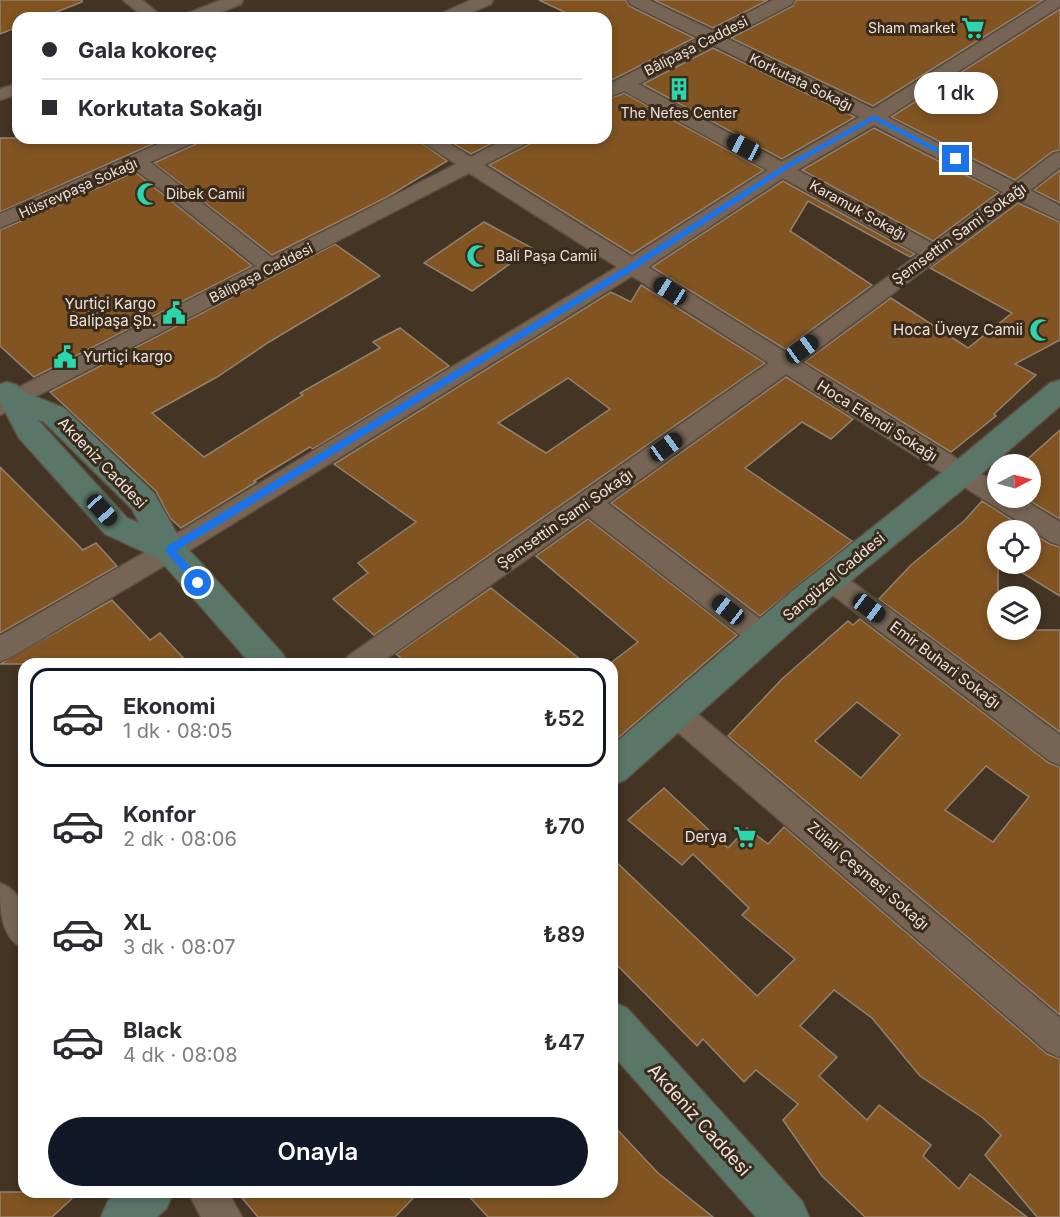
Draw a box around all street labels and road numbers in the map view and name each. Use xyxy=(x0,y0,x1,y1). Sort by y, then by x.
street label: Bâlipaşa Caddesi xyxy=(641,12,750,79)
street label: Korkutata Sokağı xyxy=(747,49,856,114)
street label: Hüsrevpaşa Sokağı xyxy=(16,154,140,221)
street label: Karamuk Sokağı xyxy=(807,176,909,243)
street label: Şemsettin Sami Sokağı xyxy=(888,178,1030,289)
street label: Bâlipaşa Caddesi xyxy=(206,239,315,306)
street label: Hoca Efendi Sokağı xyxy=(814,376,941,465)
street label: Akdeniz Caddesi xyxy=(54,413,151,512)
street label: Şemsettin Sami Sokağı xyxy=(493,464,636,573)
street label: Sangüzel Caddesi xyxy=(779,528,889,625)
street label: Emir Buhari Sokağı xyxy=(886,617,1004,712)
street label: Zülali Çeşmesi Sokağı xyxy=(804,818,933,934)
street label: Akdeniz Caddesi xyxy=(644,1059,755,1180)

